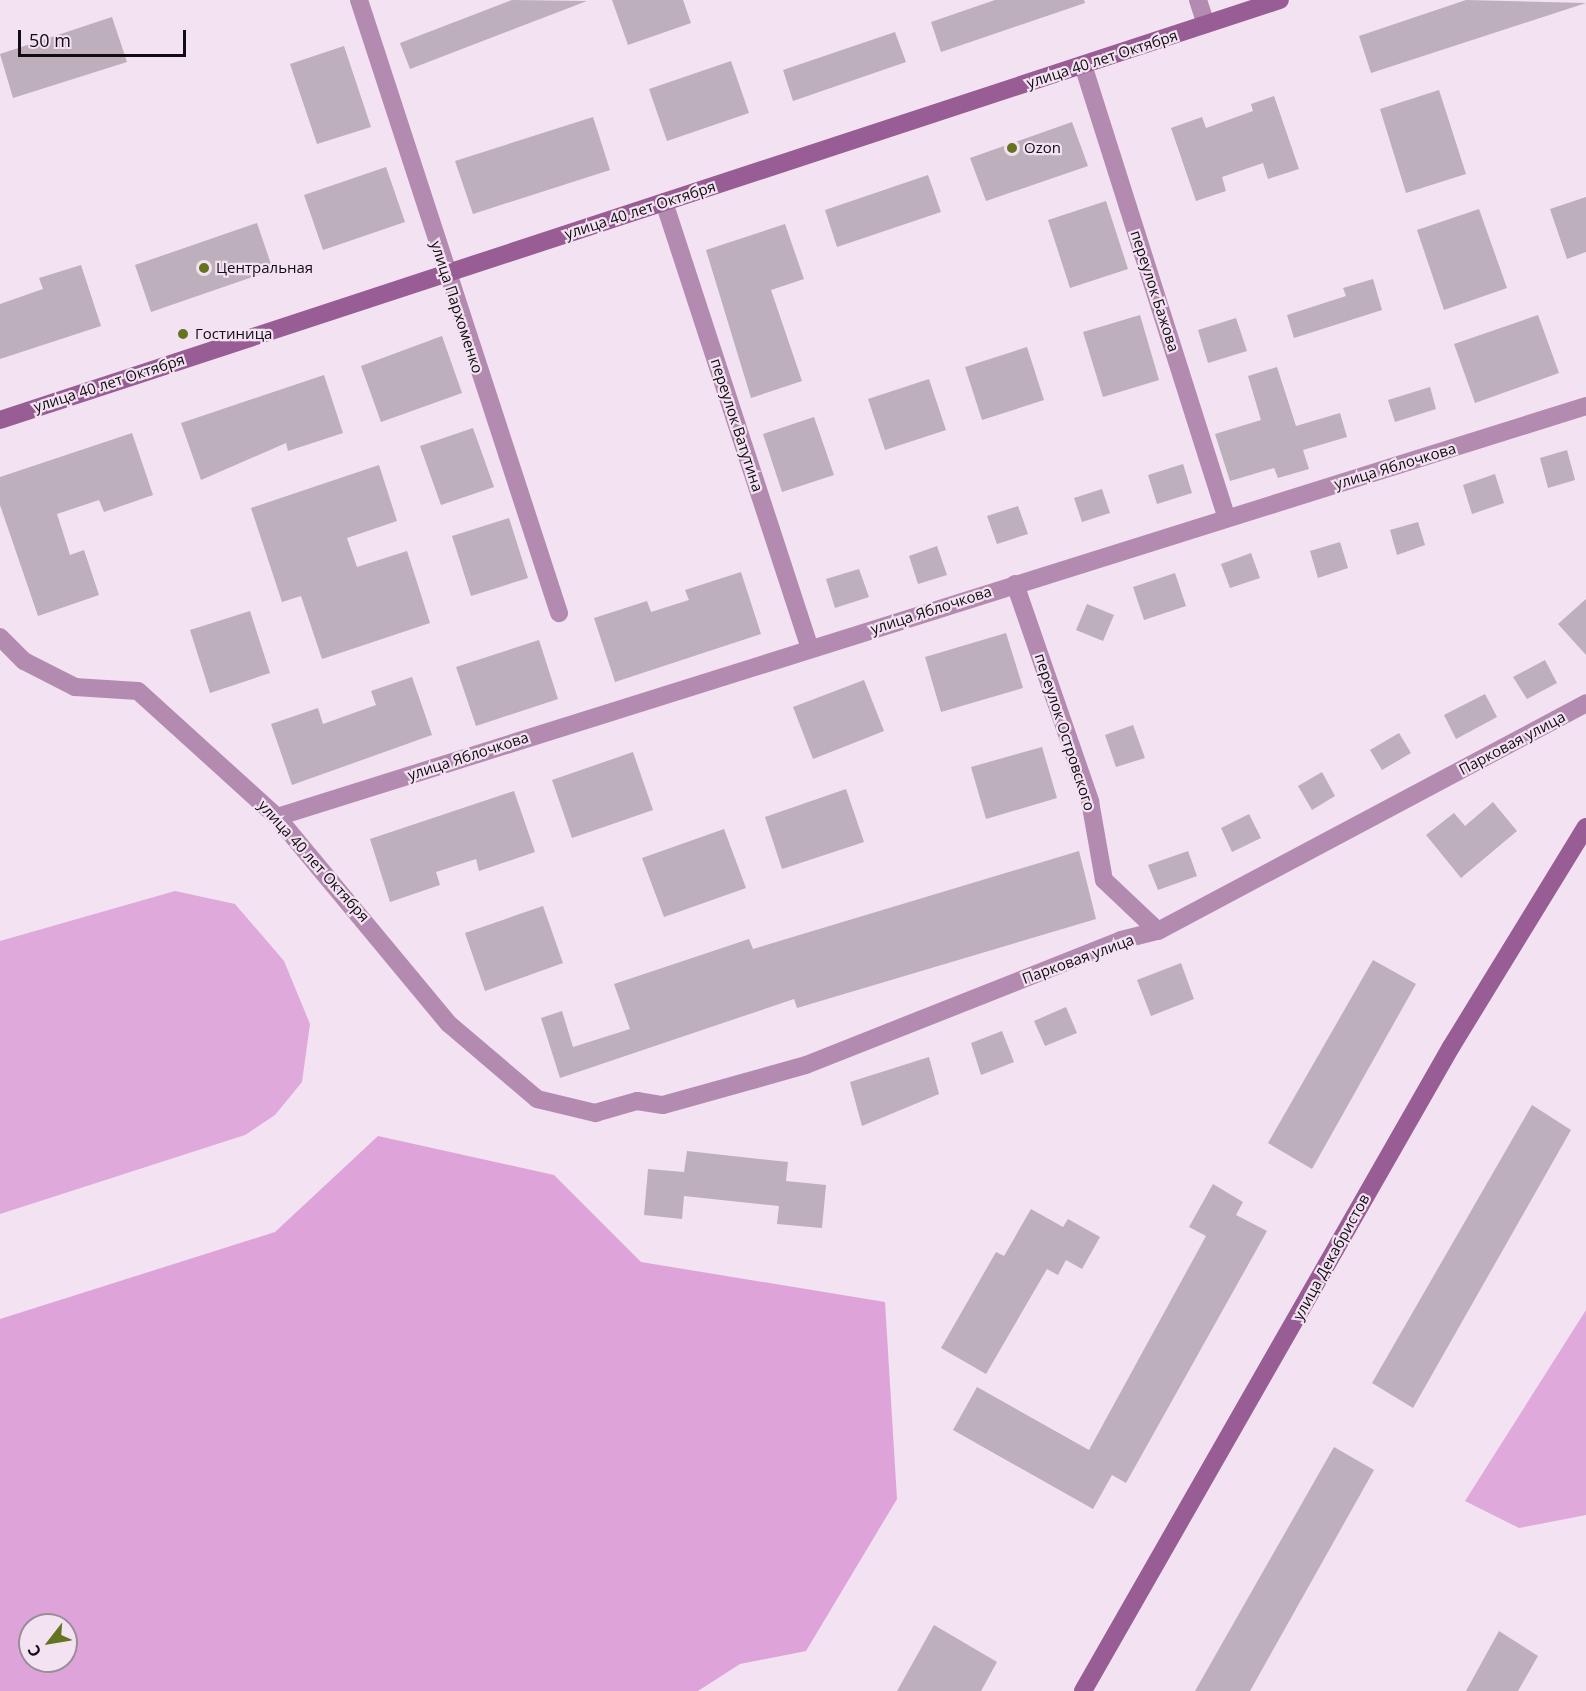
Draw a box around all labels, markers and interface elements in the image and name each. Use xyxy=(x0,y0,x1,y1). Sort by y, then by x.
scale bar xyxy=(21,18,189,56)
street label: улица 40 лет Октября xyxy=(1024,26,1180,92)
text: 50 m xyxy=(29,28,71,52)
place label: Ozon xyxy=(1024,139,1061,157)
marker: Ozon xyxy=(1005,141,1019,155)
street label: улица 40 лет Октября xyxy=(562,177,718,243)
street label: переулок Бажова xyxy=(1127,228,1183,354)
street label: улица Пархоменко xyxy=(427,238,487,376)
place label: Центральная xyxy=(216,259,313,277)
marker: Центральная xyxy=(197,261,211,275)
place label: Гостиница xyxy=(195,325,272,343)
marker: Гостиница xyxy=(176,327,190,341)
street label: улица 40 лет Октября xyxy=(31,350,187,416)
street label: переулок Ватутина xyxy=(707,356,767,494)
street label: улица Яблочкова xyxy=(1332,439,1458,493)
street label: улица Яблочкова xyxy=(868,582,994,638)
street label: переулок Островского xyxy=(1031,651,1099,813)
street label: Парковая улица xyxy=(1456,707,1568,779)
street label: улица Яблочкова xyxy=(405,728,531,784)
street label: улица 40 лет Октября xyxy=(255,796,373,926)
street label: Парковая улица xyxy=(1020,930,1136,988)
street label: улица Декабристов xyxy=(1289,1191,1373,1323)
north arrow xyxy=(18,1613,78,1673)
text: С xyxy=(22,1641,46,1661)

